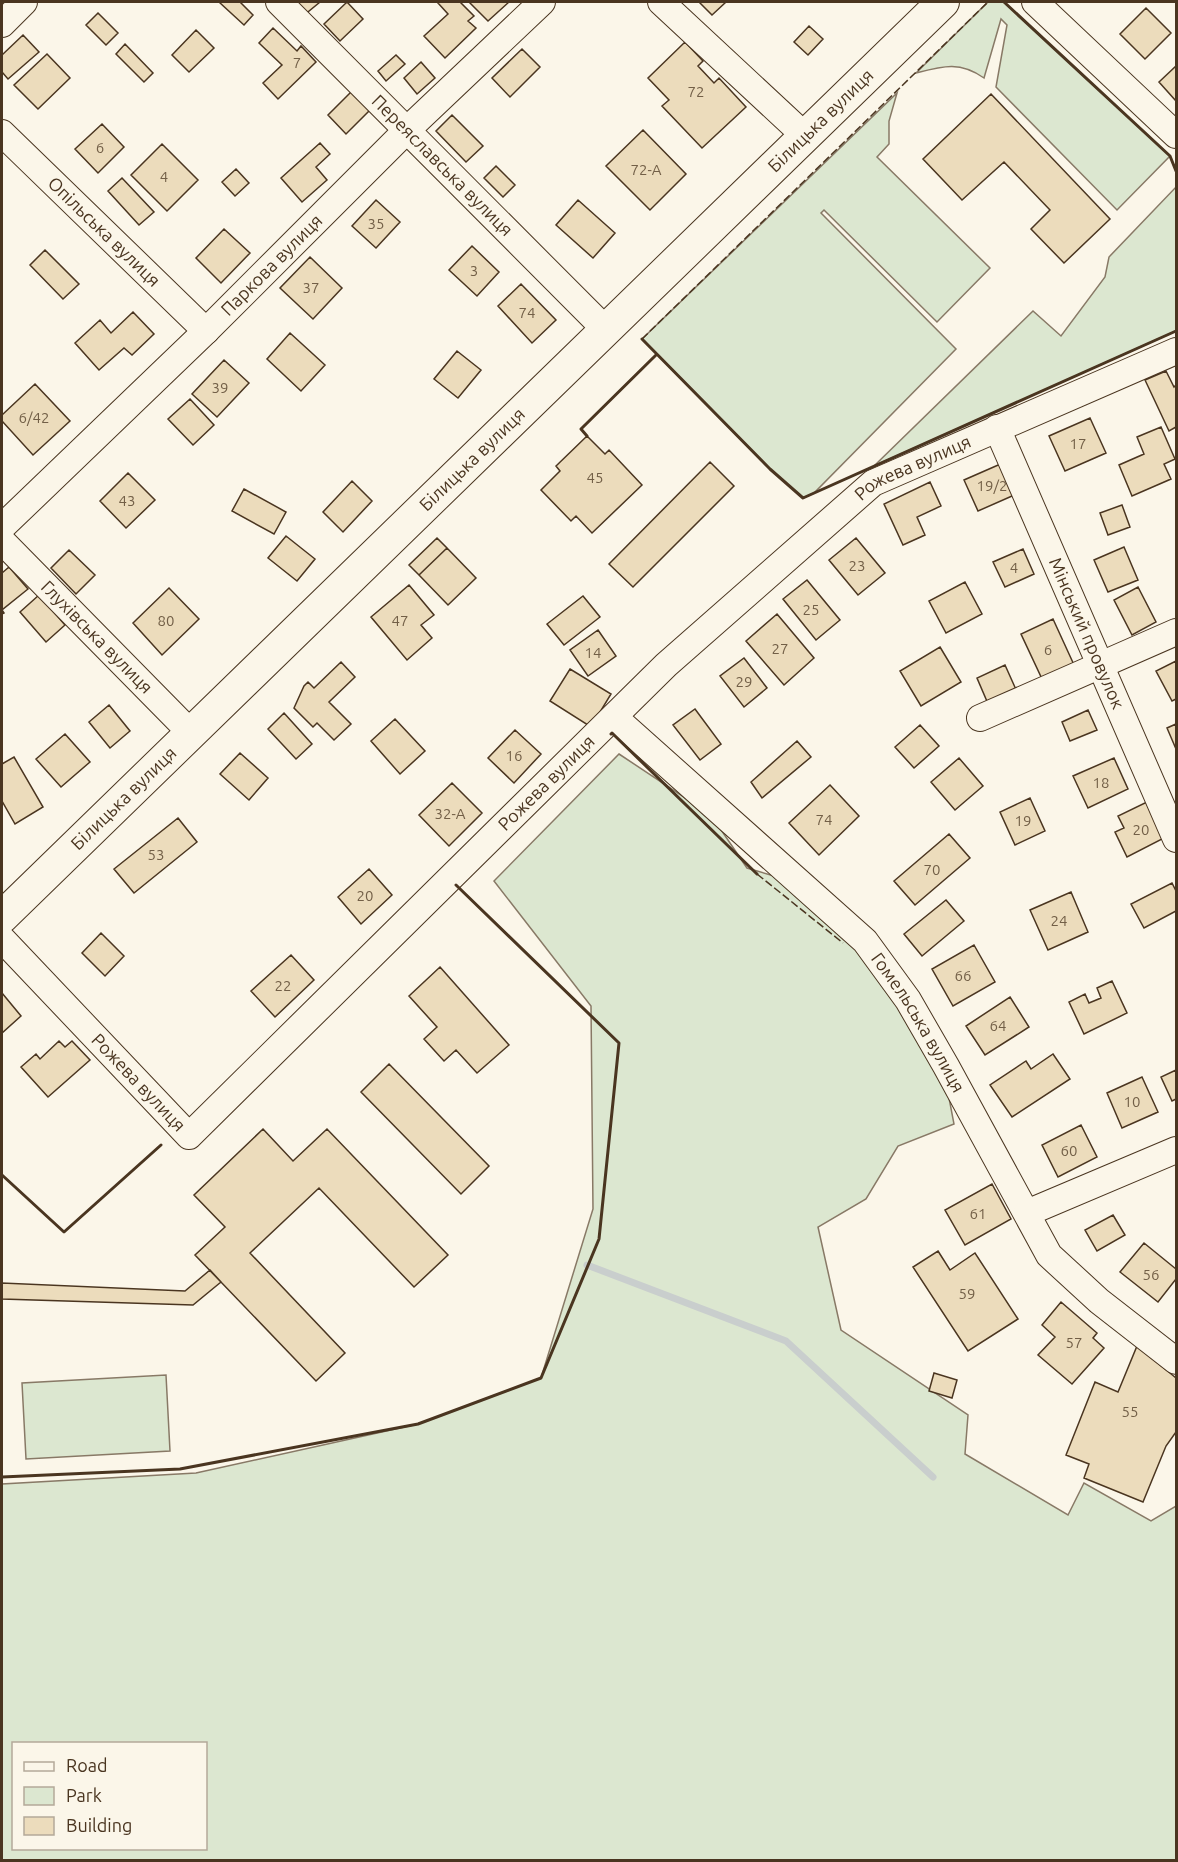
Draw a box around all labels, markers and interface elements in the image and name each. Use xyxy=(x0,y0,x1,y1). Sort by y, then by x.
house number: 7 xyxy=(293,54,301,71)
street label: Білицька вулиця xyxy=(763,65,877,176)
house number: 72 xyxy=(688,83,704,100)
street label: Переяславська вулиця xyxy=(368,90,517,240)
house number: 6 xyxy=(96,139,104,156)
house number: 72-А xyxy=(630,161,662,178)
house number: 4 xyxy=(160,168,168,185)
street label: Опільська вулиця xyxy=(44,172,165,290)
street label: Паркова вулиця xyxy=(216,210,326,319)
house number: 35 xyxy=(368,215,384,232)
house number: 3 xyxy=(470,262,478,279)
house number: 37 xyxy=(303,279,319,296)
house number: 74 xyxy=(519,304,535,321)
house number: 39 xyxy=(212,379,228,396)
street label: Білицька вулиця xyxy=(415,403,528,515)
house number: 6/42 xyxy=(19,409,49,426)
street label: Рожева вулиця xyxy=(850,431,974,504)
house number: 17 xyxy=(1070,435,1086,452)
house number: 45 xyxy=(587,469,603,486)
house number: 19/2 xyxy=(977,477,1007,494)
house number: 43 xyxy=(119,492,135,509)
street label: Мінський провулок xyxy=(1046,554,1129,712)
house number: 23 xyxy=(849,557,865,574)
house number: 4 xyxy=(1010,559,1018,576)
street label: Глухівська вулиця xyxy=(38,576,157,697)
house number: 25 xyxy=(803,601,819,618)
house number: 80 xyxy=(158,612,174,629)
house number: 47 xyxy=(392,612,408,629)
house number: 27 xyxy=(772,640,788,657)
house number: 6 xyxy=(1044,641,1052,658)
house number: 14 xyxy=(585,644,601,661)
house number: 29 xyxy=(736,673,752,690)
street label: Рожева вулиця xyxy=(494,731,598,834)
street label: Білицька вулиця xyxy=(66,742,180,853)
house number: 16 xyxy=(506,747,522,764)
house number: 18 xyxy=(1093,774,1109,791)
house number: 32-А xyxy=(434,805,466,822)
house number: 74 xyxy=(816,811,832,828)
house number: 19 xyxy=(1015,812,1031,829)
house number: 20 xyxy=(1133,821,1149,838)
house number: 53 xyxy=(148,846,164,863)
house number: 70 xyxy=(924,861,940,878)
house number: 20 xyxy=(357,887,373,904)
house number: 24 xyxy=(1051,912,1067,929)
street label: Гомельська вулиця xyxy=(868,948,969,1096)
house number: 66 xyxy=(955,967,971,984)
house number: 22 xyxy=(275,977,291,994)
house number: 64 xyxy=(990,1017,1006,1034)
street label: Рожева вулиця xyxy=(88,1029,190,1135)
house number: 10 xyxy=(1124,1093,1140,1110)
house number: 60 xyxy=(1061,1142,1077,1159)
house number: 61 xyxy=(970,1205,986,1222)
house number: 56 xyxy=(1143,1266,1159,1283)
house number: 59 xyxy=(959,1285,975,1302)
house number: 57 xyxy=(1066,1334,1082,1351)
house number: 55 xyxy=(1122,1403,1138,1420)
legend xyxy=(12,1742,207,1850)
text: Road xyxy=(66,1755,108,1775)
text: Park xyxy=(66,1785,102,1805)
text: Building xyxy=(66,1815,132,1835)

